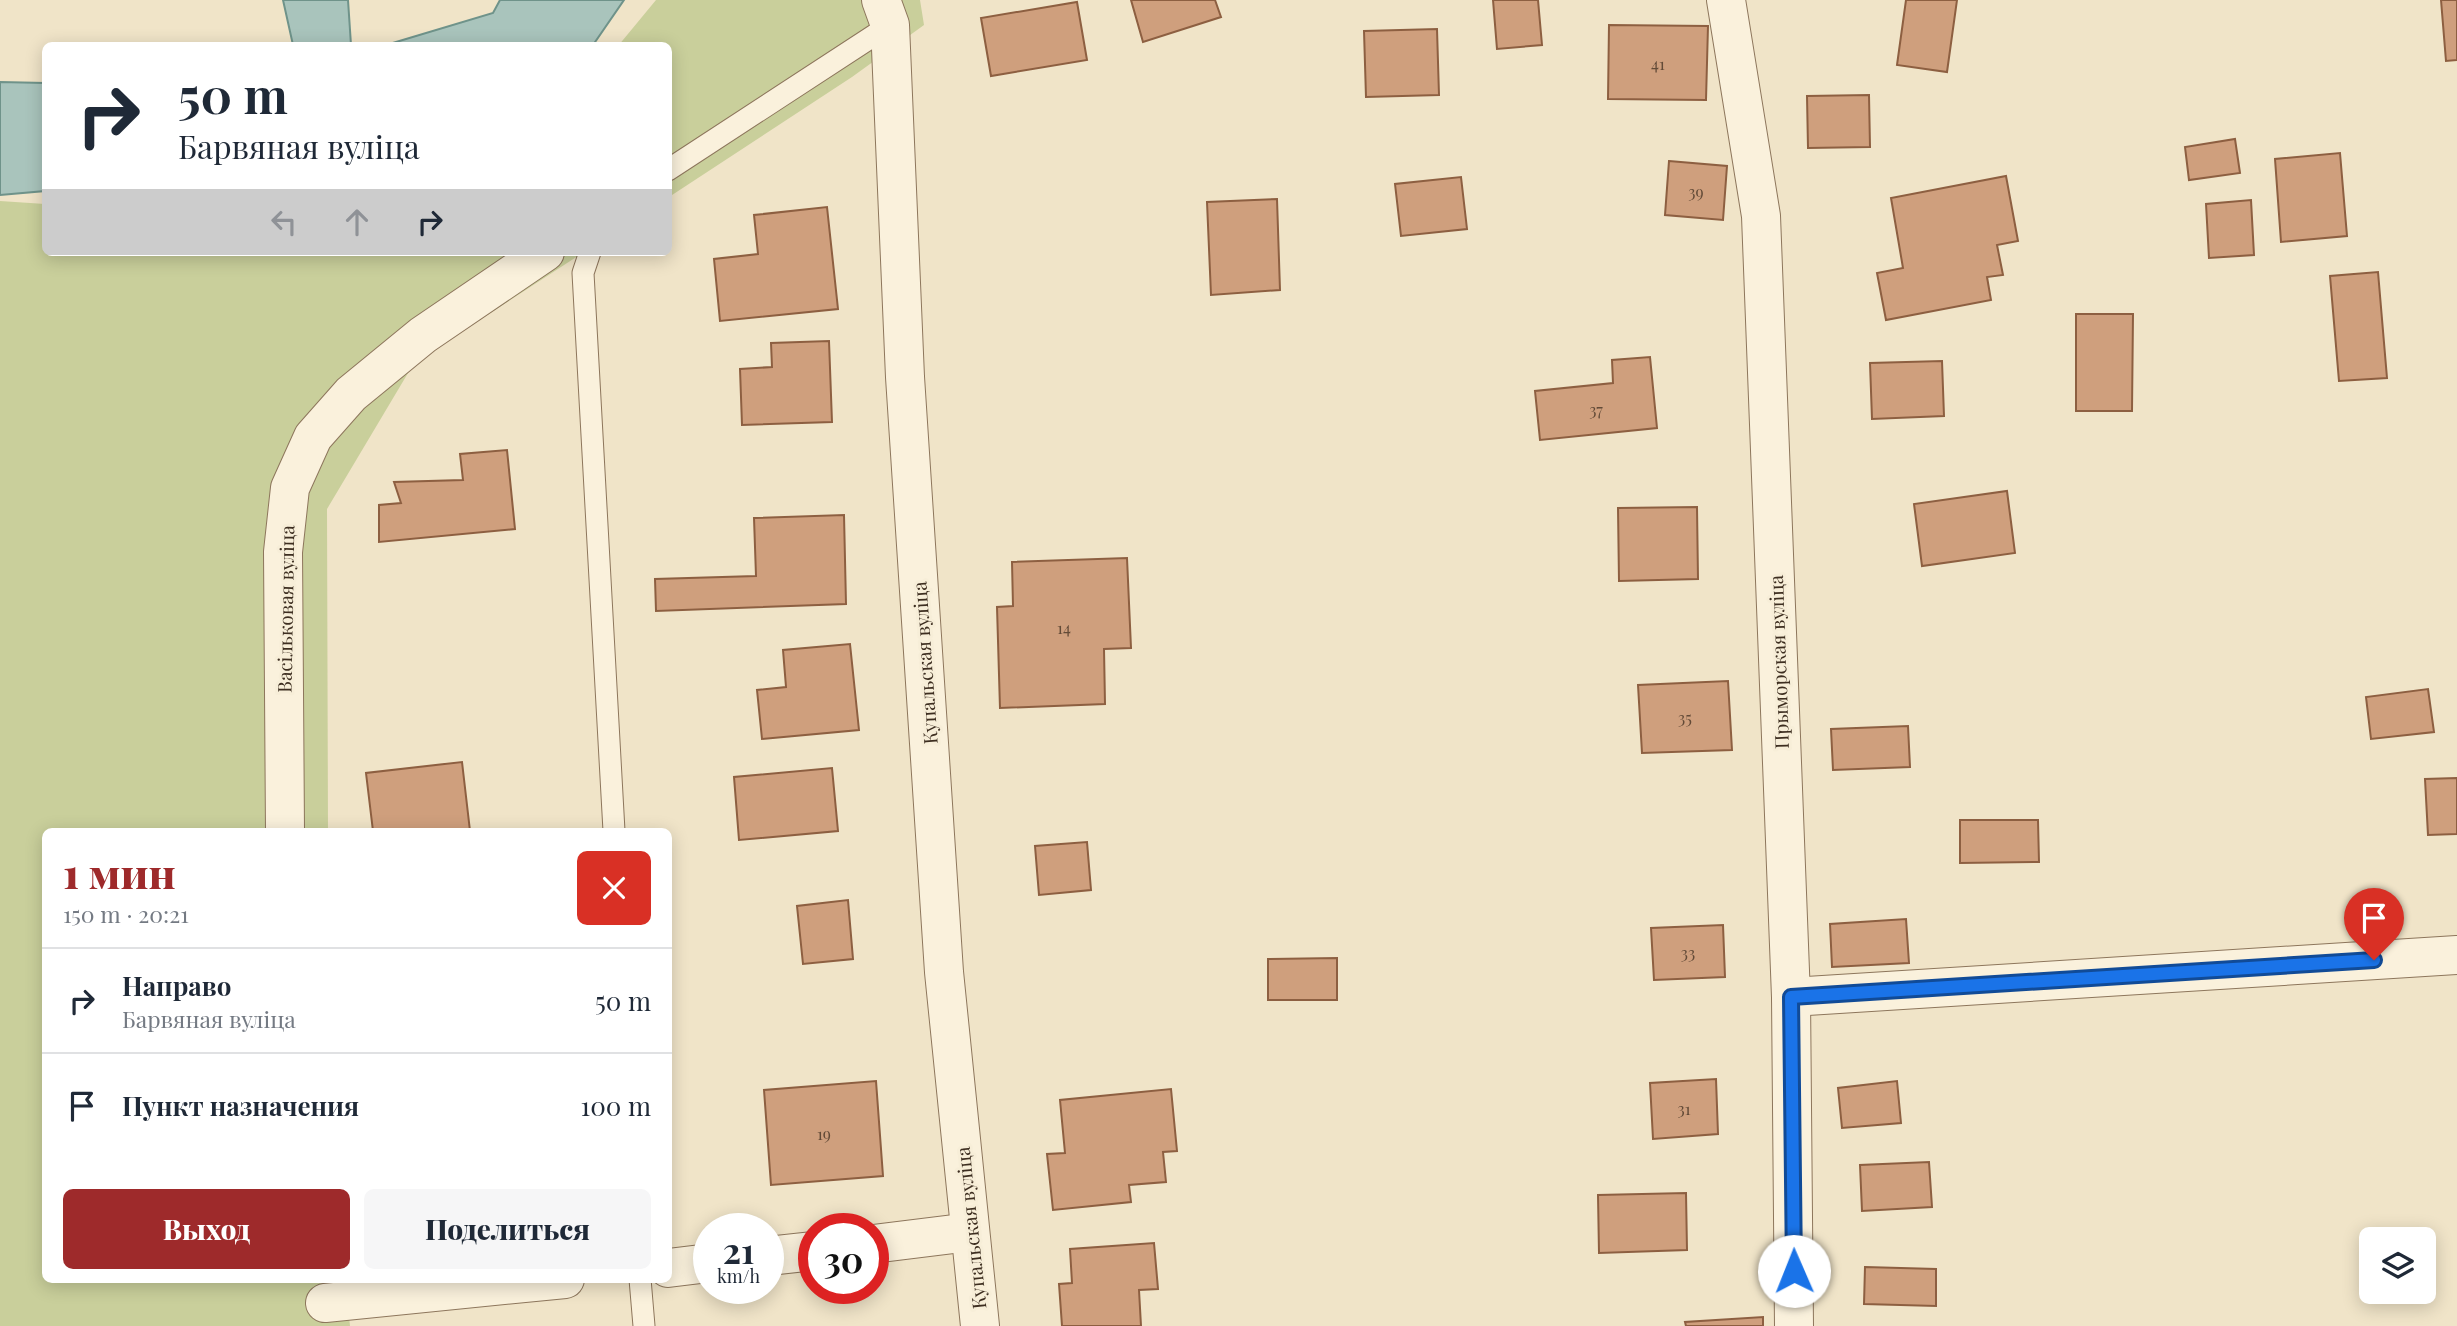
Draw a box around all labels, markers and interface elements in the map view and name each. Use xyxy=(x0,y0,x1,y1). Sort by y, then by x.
house number: 41 xyxy=(1651,53,1665,74)
text: 50 m xyxy=(178,61,288,126)
icon: right xyxy=(63,70,154,161)
text: Барвяная вуліца xyxy=(178,124,420,167)
house number: 39 xyxy=(1688,181,1704,202)
icon: left xyxy=(265,203,303,241)
icon: ahead xyxy=(338,203,376,241)
icon: right xyxy=(411,203,449,241)
house number: 37 xyxy=(1589,399,1603,420)
street label: Васільковая вуліца xyxy=(271,524,299,693)
street label: Прыморская вуліца xyxy=(1762,574,1794,750)
street label: Купальская вуліца xyxy=(905,580,943,745)
house number: 14 xyxy=(1057,617,1071,638)
house number: 35 xyxy=(1678,707,1692,728)
text: 1 мин xyxy=(63,844,176,900)
button: close xyxy=(577,851,651,925)
pin xyxy=(2344,888,2404,960)
text: 150 m · 20:21 xyxy=(63,898,189,929)
icon: arrive xyxy=(2355,899,2393,937)
house number: 33 xyxy=(1681,942,1695,963)
text: Направо xyxy=(122,968,231,1003)
icon: right xyxy=(63,982,101,1020)
text: 50 m xyxy=(595,983,651,1018)
text: Барвяная вуліца xyxy=(122,1003,296,1034)
icon: arrive xyxy=(63,1087,101,1125)
text: Пункт назначения xyxy=(122,1088,359,1123)
text: 100 m xyxy=(581,1088,651,1123)
house number: 31 xyxy=(1677,1098,1691,1119)
house number: 19 xyxy=(817,1123,831,1144)
street label: Купальская вуліца xyxy=(948,1145,991,1310)
button: Выход xyxy=(63,1189,350,1269)
button: Поделиться xyxy=(364,1189,651,1269)
speed limit sign: 30 xyxy=(798,1213,889,1304)
text: 21 xyxy=(723,1226,754,1273)
map controls xyxy=(2359,1227,2436,1304)
button: layers xyxy=(2359,1227,2436,1304)
position arrow xyxy=(1757,1234,1831,1308)
text: km/h xyxy=(717,1264,760,1288)

